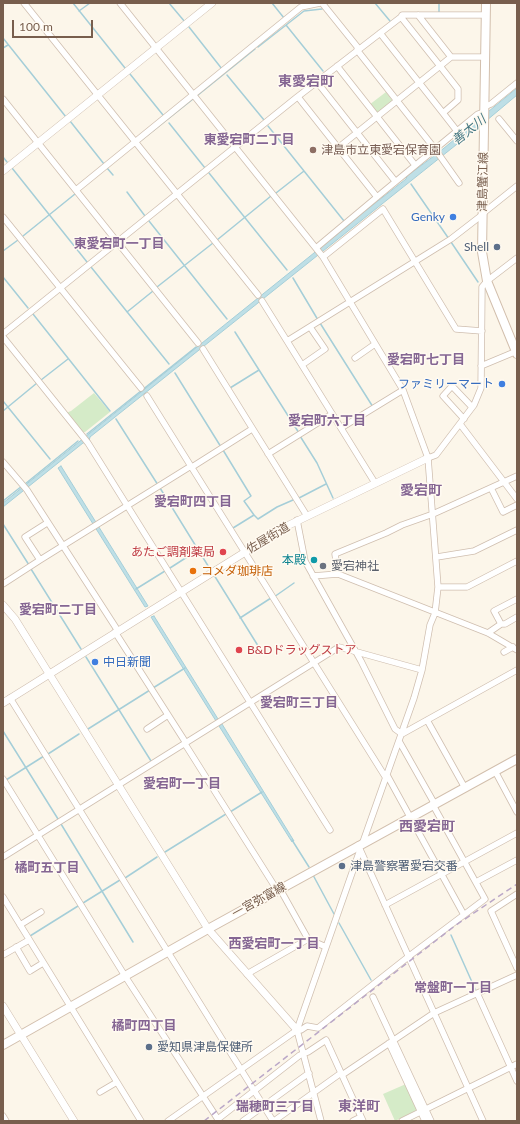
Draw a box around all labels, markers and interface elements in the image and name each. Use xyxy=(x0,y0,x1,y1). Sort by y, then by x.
scale bar xyxy=(14,12,95,38)
text: 100 m xyxy=(19,19,53,34)
district label: 東愛宕町 xyxy=(278,73,334,89)
water label: 善太川 xyxy=(449,112,489,148)
district label: 東愛宕町二丁目 xyxy=(204,132,294,148)
place label: 津島市立東愛宕保育園 xyxy=(321,143,441,157)
marker: 津島市立東愛宕保育園 xyxy=(308,145,318,155)
street label: 津島蟹江線 xyxy=(475,152,491,212)
place label: Genky xyxy=(411,210,445,224)
marker: Genky xyxy=(448,212,458,222)
district label: 東愛宕町一丁目 xyxy=(74,236,164,252)
place label: Shell xyxy=(464,240,489,254)
marker: Shell xyxy=(492,242,502,252)
district label: 愛宕町七丁目 xyxy=(387,352,465,368)
place label: ファミリーマート xyxy=(398,377,494,391)
marker: ファミリーマート xyxy=(497,379,507,389)
district label: 愛宕町六丁目 xyxy=(288,413,366,429)
district label: 愛宕町 xyxy=(400,482,442,498)
district label: 愛宕町四丁目 xyxy=(154,494,232,510)
street label: 佐屋街道 xyxy=(244,519,292,557)
place label: あたご調剤薬局 xyxy=(131,545,215,559)
marker: あたご調剤薬局 xyxy=(218,547,228,557)
place label: 本殿 xyxy=(282,553,306,567)
marker: 本殿 xyxy=(309,555,319,565)
place label: 愛宕神社 xyxy=(331,559,379,573)
marker: 愛宕神社 xyxy=(318,561,328,571)
place label: コメダ珈琲店 xyxy=(201,564,273,578)
marker: コメダ珈琲店 xyxy=(188,566,198,576)
district label: 愛宕町二丁目 xyxy=(19,602,97,618)
place label: B&Dドラッグストア xyxy=(247,643,356,657)
marker: B&Dドラッグストア xyxy=(234,645,244,655)
place label: 中日新聞 xyxy=(103,655,151,669)
marker: 中日新聞 xyxy=(90,657,100,667)
district label: 愛宕町三丁目 xyxy=(260,695,338,711)
district label: 愛宕町一丁目 xyxy=(143,776,221,792)
district label: 西愛宕町 xyxy=(399,818,455,834)
place label: 津島警察署愛宕交番 xyxy=(350,859,458,873)
district label: 橘町五丁目 xyxy=(15,860,79,876)
marker: 津島警察署愛宕交番 xyxy=(337,861,347,871)
street label: 一宮弥富線 xyxy=(229,879,289,921)
district label: 西愛宕町一丁目 xyxy=(229,936,319,952)
district label: 常盤町一丁目 xyxy=(414,980,492,996)
district label: 橘町四丁目 xyxy=(112,1018,176,1034)
place label: 愛知県津島保健所 xyxy=(157,1040,253,1054)
marker: 愛知県津島保健所 xyxy=(144,1042,154,1052)
district label: 東洋町 xyxy=(338,1098,380,1114)
district label: 瑞穂町三丁目 xyxy=(236,1099,314,1115)

